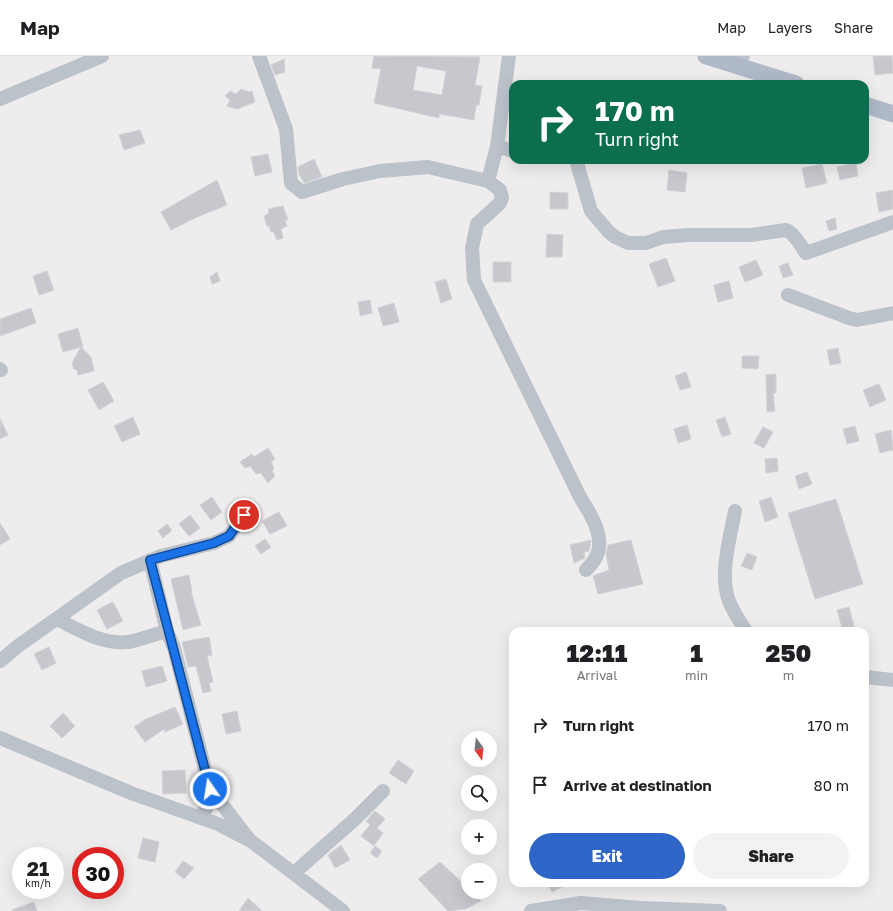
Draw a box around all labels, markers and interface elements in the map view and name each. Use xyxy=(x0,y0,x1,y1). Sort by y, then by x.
text: Map xyxy=(20,16,60,39)
text: Map xyxy=(717,19,746,36)
text: Layers xyxy=(768,19,812,36)
text: Share xyxy=(834,19,873,36)
text: 170 m xyxy=(595,94,674,127)
icon: right xyxy=(529,96,581,148)
text: Turn right xyxy=(595,128,679,150)
pin xyxy=(227,498,261,532)
icon: arrive xyxy=(233,504,255,526)
text: 12:11 xyxy=(567,638,627,667)
text: 1 xyxy=(690,638,703,667)
text: 250 xyxy=(766,638,811,667)
text: Arrival xyxy=(577,667,617,683)
text: min xyxy=(685,667,708,683)
text: m xyxy=(783,667,794,683)
icon: right xyxy=(529,714,551,736)
text: Turn right xyxy=(563,716,634,734)
text: 170 m xyxy=(807,716,849,734)
north arrow xyxy=(461,731,497,767)
map controls xyxy=(461,731,497,899)
position arrow xyxy=(189,768,231,810)
icon: arrive xyxy=(529,774,551,796)
button: search xyxy=(461,775,497,811)
text: Arrive at destination xyxy=(563,776,712,794)
text: 80 m xyxy=(814,776,849,794)
button: + xyxy=(461,819,497,855)
button: Exit xyxy=(529,833,685,879)
button: Share xyxy=(693,833,849,879)
speed limit sign: 30 xyxy=(72,847,124,899)
text: 21 xyxy=(27,856,49,880)
button: − xyxy=(461,863,497,899)
text: km/h xyxy=(25,877,51,889)

